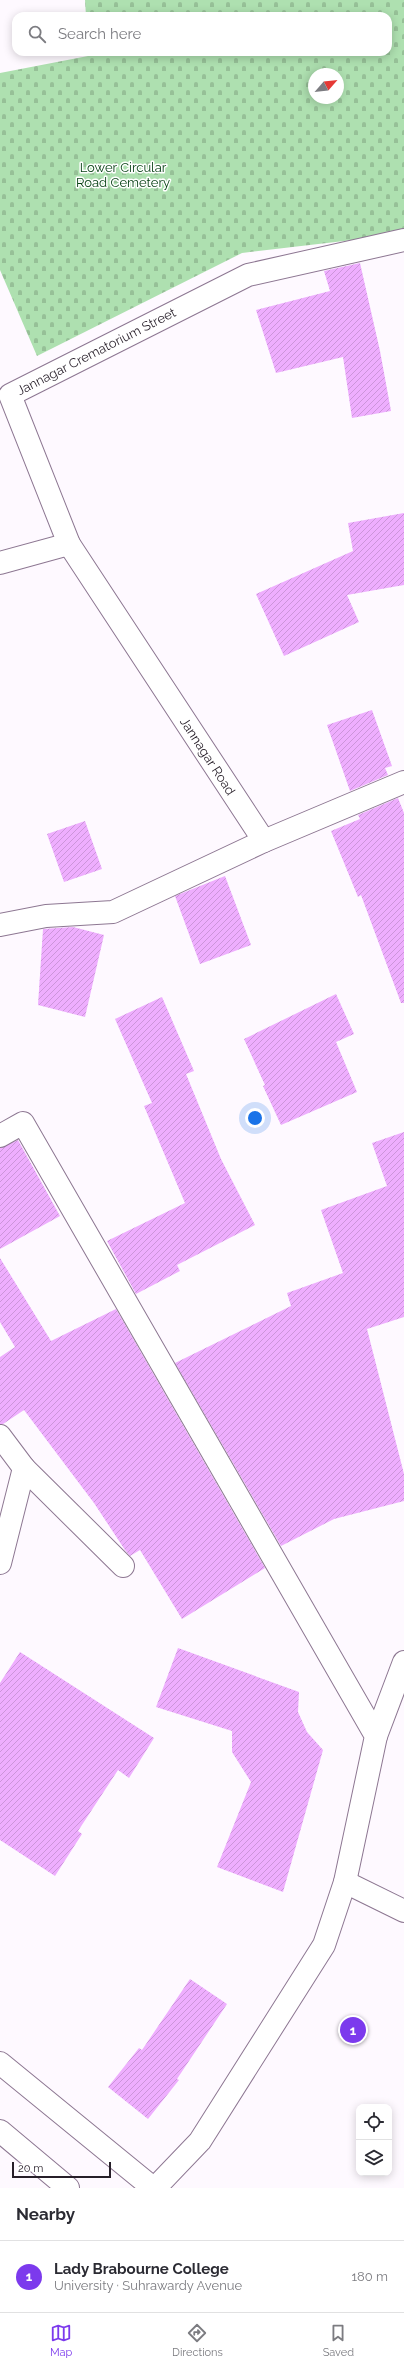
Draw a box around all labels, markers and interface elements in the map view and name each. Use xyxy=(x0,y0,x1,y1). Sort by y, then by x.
search box xyxy=(12,12,392,56)
icon: search xyxy=(26,23,48,45)
text: Search here xyxy=(58,25,141,43)
north arrow xyxy=(308,68,344,104)
park label: Lower Circular Road Cemetery xyxy=(76,160,170,190)
street label: Jannagar Crematorium Street xyxy=(14,304,179,398)
street label: Jannagar Road xyxy=(177,715,238,798)
your location xyxy=(245,1108,265,1128)
pin: 1 xyxy=(340,2015,366,2045)
map controls xyxy=(356,2104,392,2176)
button: locate xyxy=(356,2104,392,2140)
button: layers xyxy=(356,2140,392,2176)
scale bar xyxy=(12,2160,111,2179)
text: 20 m xyxy=(18,2162,43,2175)
text: Nearby xyxy=(16,2204,75,2224)
text: Lady Brabourne College xyxy=(54,2260,229,2278)
text: 1 xyxy=(26,2269,32,2284)
text: 180 m xyxy=(352,2269,388,2284)
text: University · Suhrawardy Avenue xyxy=(54,2278,242,2293)
tab: Map xyxy=(50,2322,72,2359)
tab: Directions xyxy=(172,2322,223,2359)
tab: Saved xyxy=(323,2322,354,2359)

